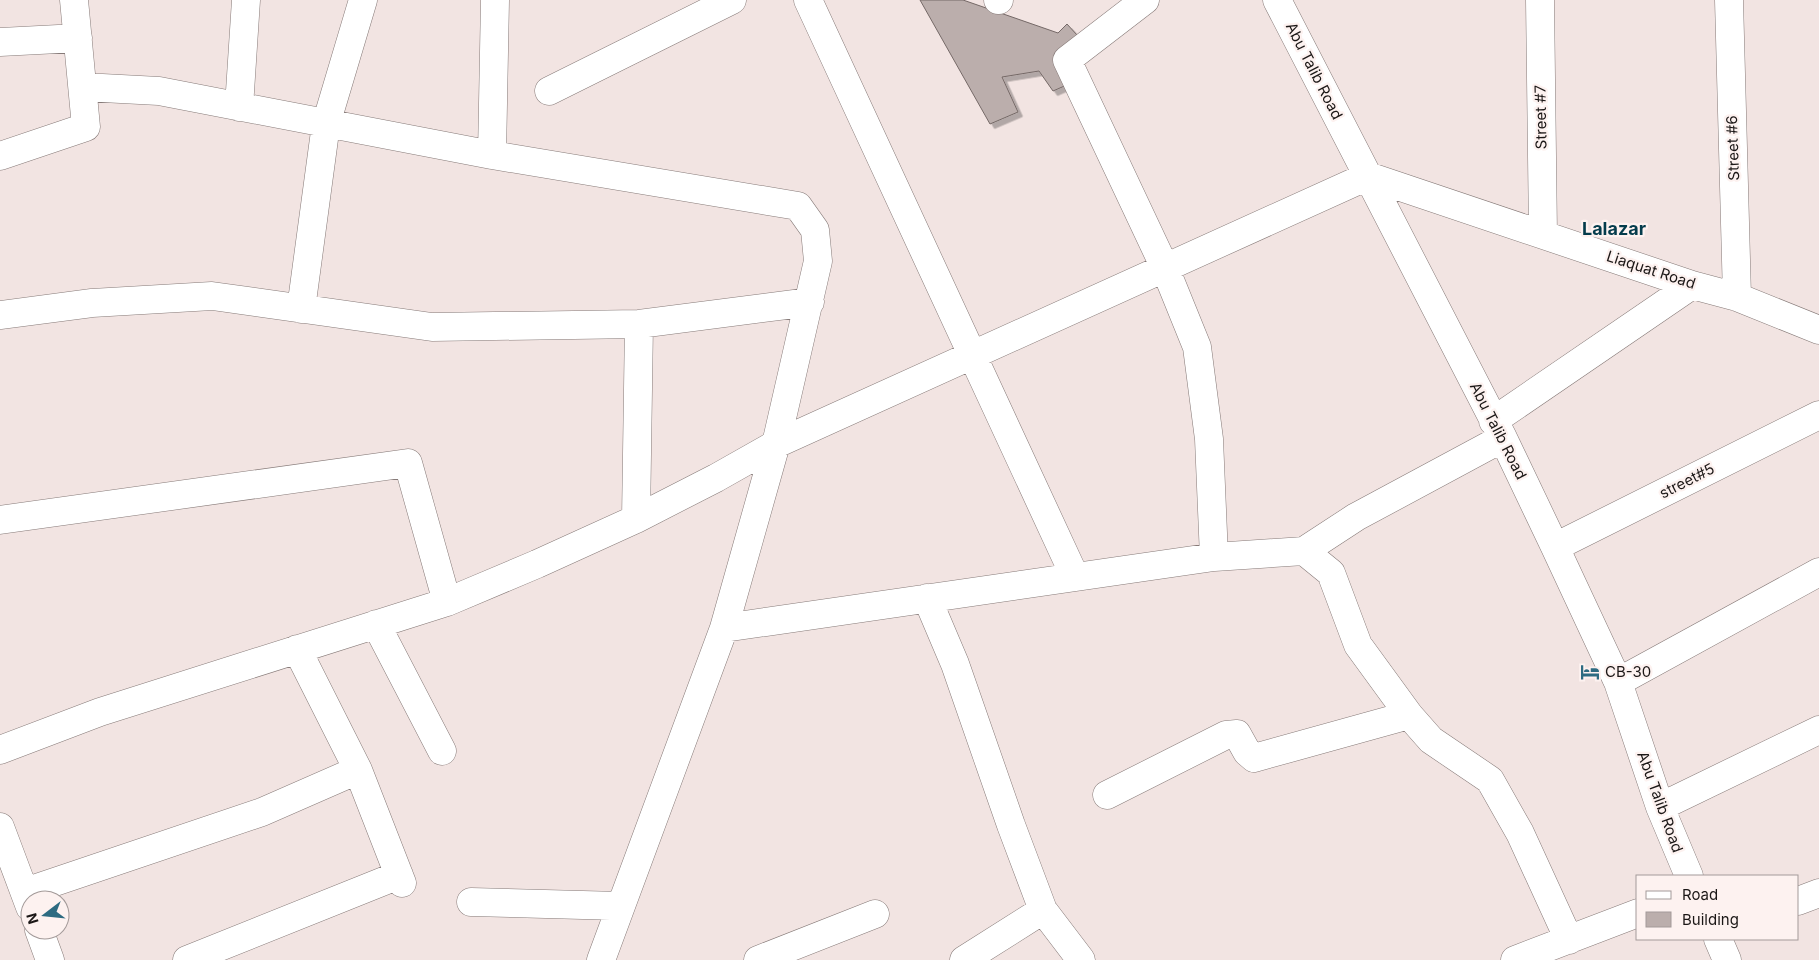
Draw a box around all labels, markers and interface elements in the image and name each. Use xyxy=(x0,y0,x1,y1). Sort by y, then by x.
street label: Abu Talib Road xyxy=(1282,19,1347,123)
street label: Street #7 xyxy=(1530,85,1551,149)
street label: Street #6 xyxy=(1722,115,1743,181)
district label: Lalazar xyxy=(1582,218,1646,239)
street label: Liaquat Road xyxy=(1604,246,1698,293)
street label: Abu Talib Road xyxy=(1466,379,1531,483)
street label: street#5 xyxy=(1656,459,1717,502)
hotel icon: CB-30 xyxy=(1579,661,1601,683)
place label: CB-30 xyxy=(1605,662,1651,681)
street label: Abu Talib Road xyxy=(1633,749,1688,855)
legend xyxy=(1636,875,1799,940)
text: Road xyxy=(1682,885,1718,904)
north arrow xyxy=(20,890,70,940)
text: Building xyxy=(1682,910,1739,929)
text: N xyxy=(22,911,42,926)

